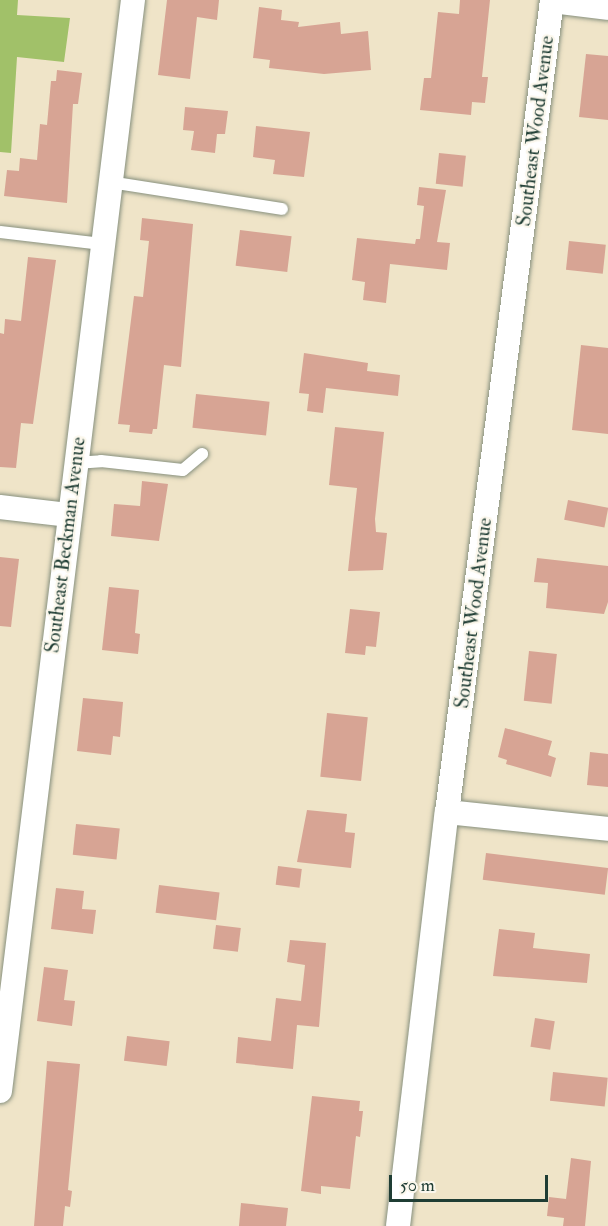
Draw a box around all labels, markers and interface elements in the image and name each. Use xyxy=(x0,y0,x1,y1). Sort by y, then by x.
street label: Southeast Wood Avenue xyxy=(511,34,559,228)
street label: Southeast Beckman Avenue xyxy=(40,436,90,654)
street label: Southeast Wood Avenue xyxy=(449,516,497,710)
scale bar xyxy=(392,1163,551,1201)
text: 50 m xyxy=(400,1174,435,1197)

